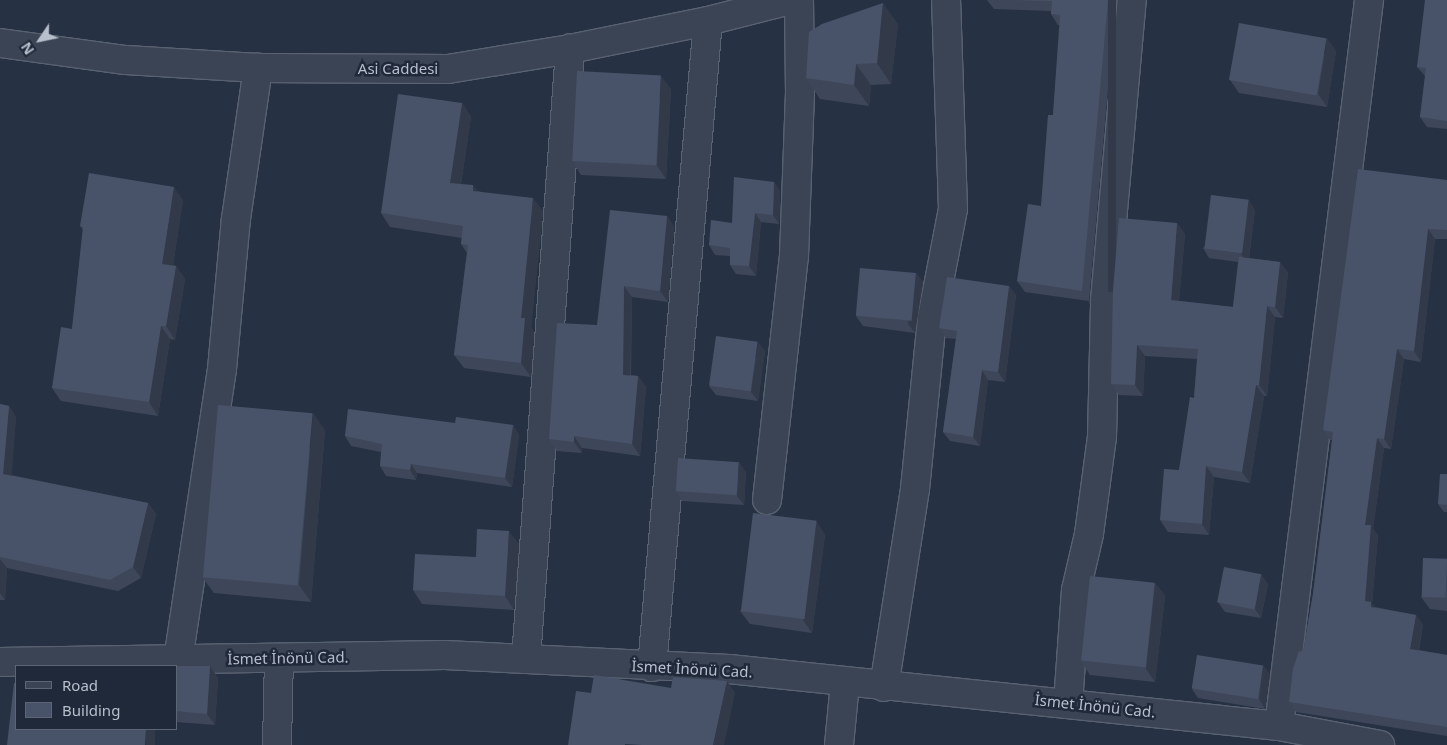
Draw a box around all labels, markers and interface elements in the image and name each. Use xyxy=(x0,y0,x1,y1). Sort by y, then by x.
north arrow xyxy=(15,15,65,65)
text: N xyxy=(16,39,38,59)
street label: Asi Caddesi xyxy=(358,60,438,78)
street label: İsmet İnönü Cad. xyxy=(227,648,349,668)
street label: İsmet İnönü Cad. xyxy=(631,657,753,681)
legend xyxy=(15,665,178,730)
text: Road xyxy=(62,675,98,695)
street label: İsmet İnönü Cad. xyxy=(1034,691,1156,721)
text: Building xyxy=(62,700,120,720)

